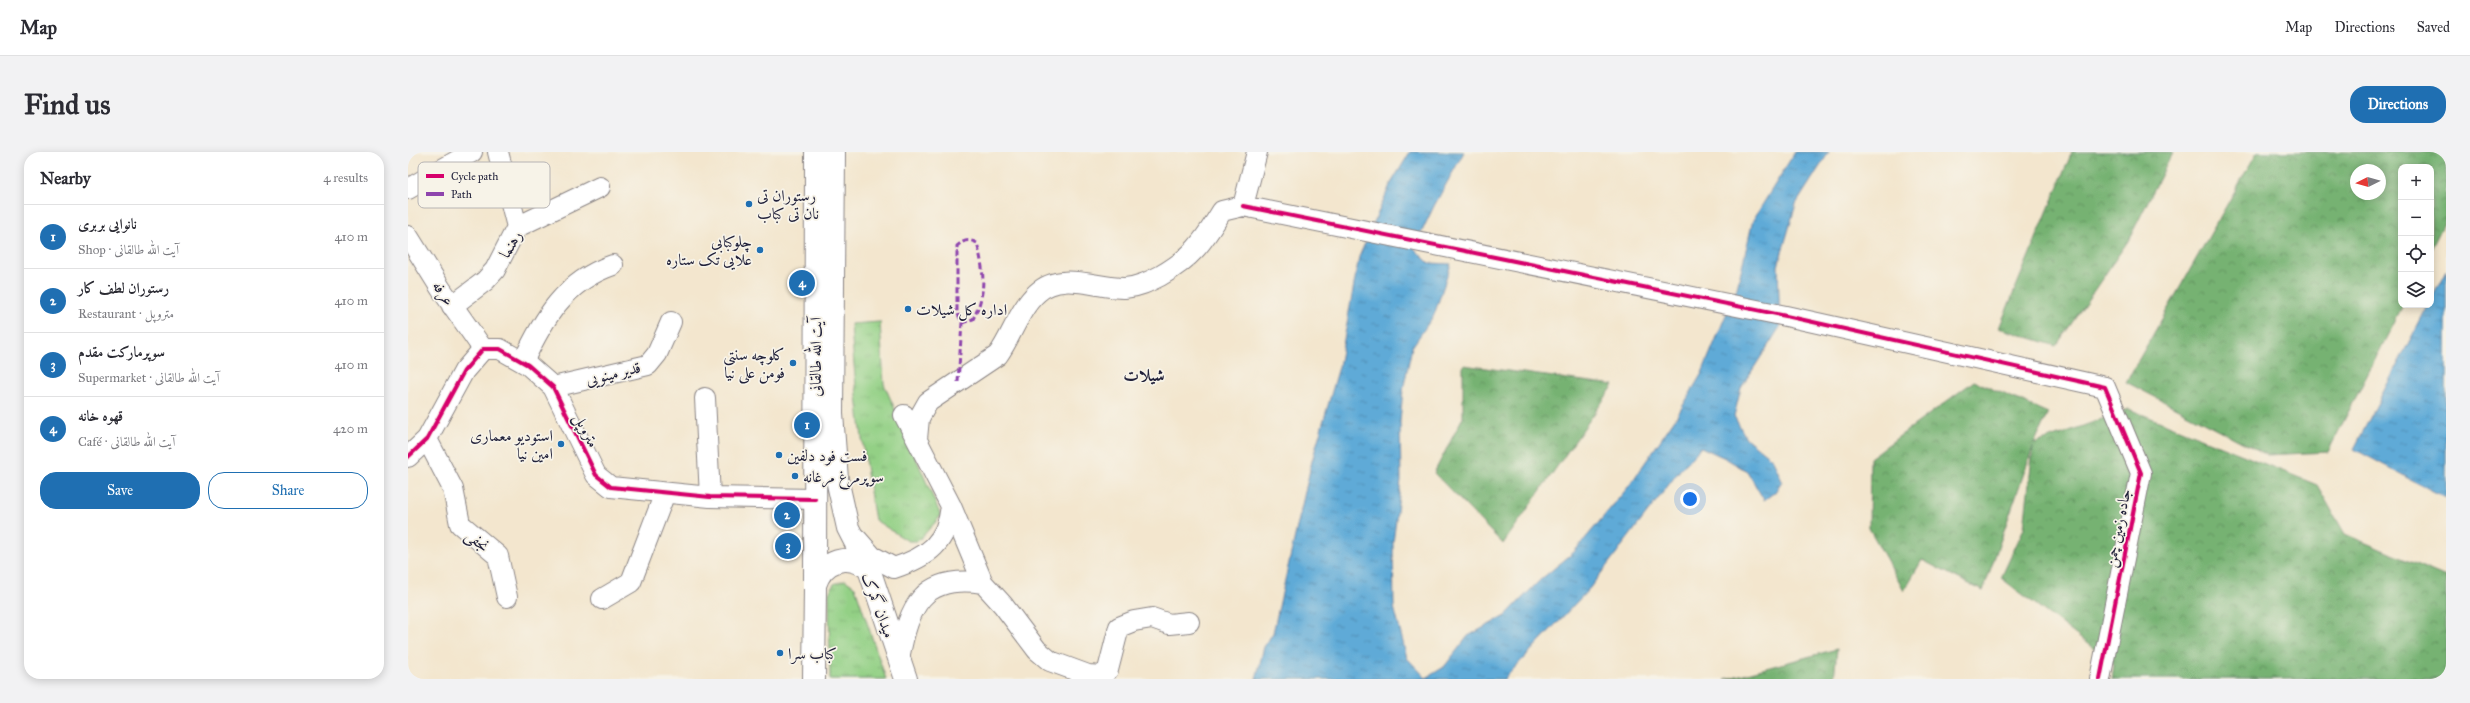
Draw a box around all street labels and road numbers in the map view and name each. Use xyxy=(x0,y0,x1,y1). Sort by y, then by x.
street label: رهنما xyxy=(495,227,526,261)
street label: عرفه xyxy=(427,277,459,310)
street label: آیت الله طالقانی xyxy=(803,316,826,397)
street label: قدیر مینویی xyxy=(584,358,643,390)
street label: متروپل xyxy=(568,410,603,452)
street label: جاده زمین چمن xyxy=(2101,487,2136,569)
street label: نجفی xyxy=(461,525,493,557)
street label: میدان گمرک xyxy=(857,570,900,641)

